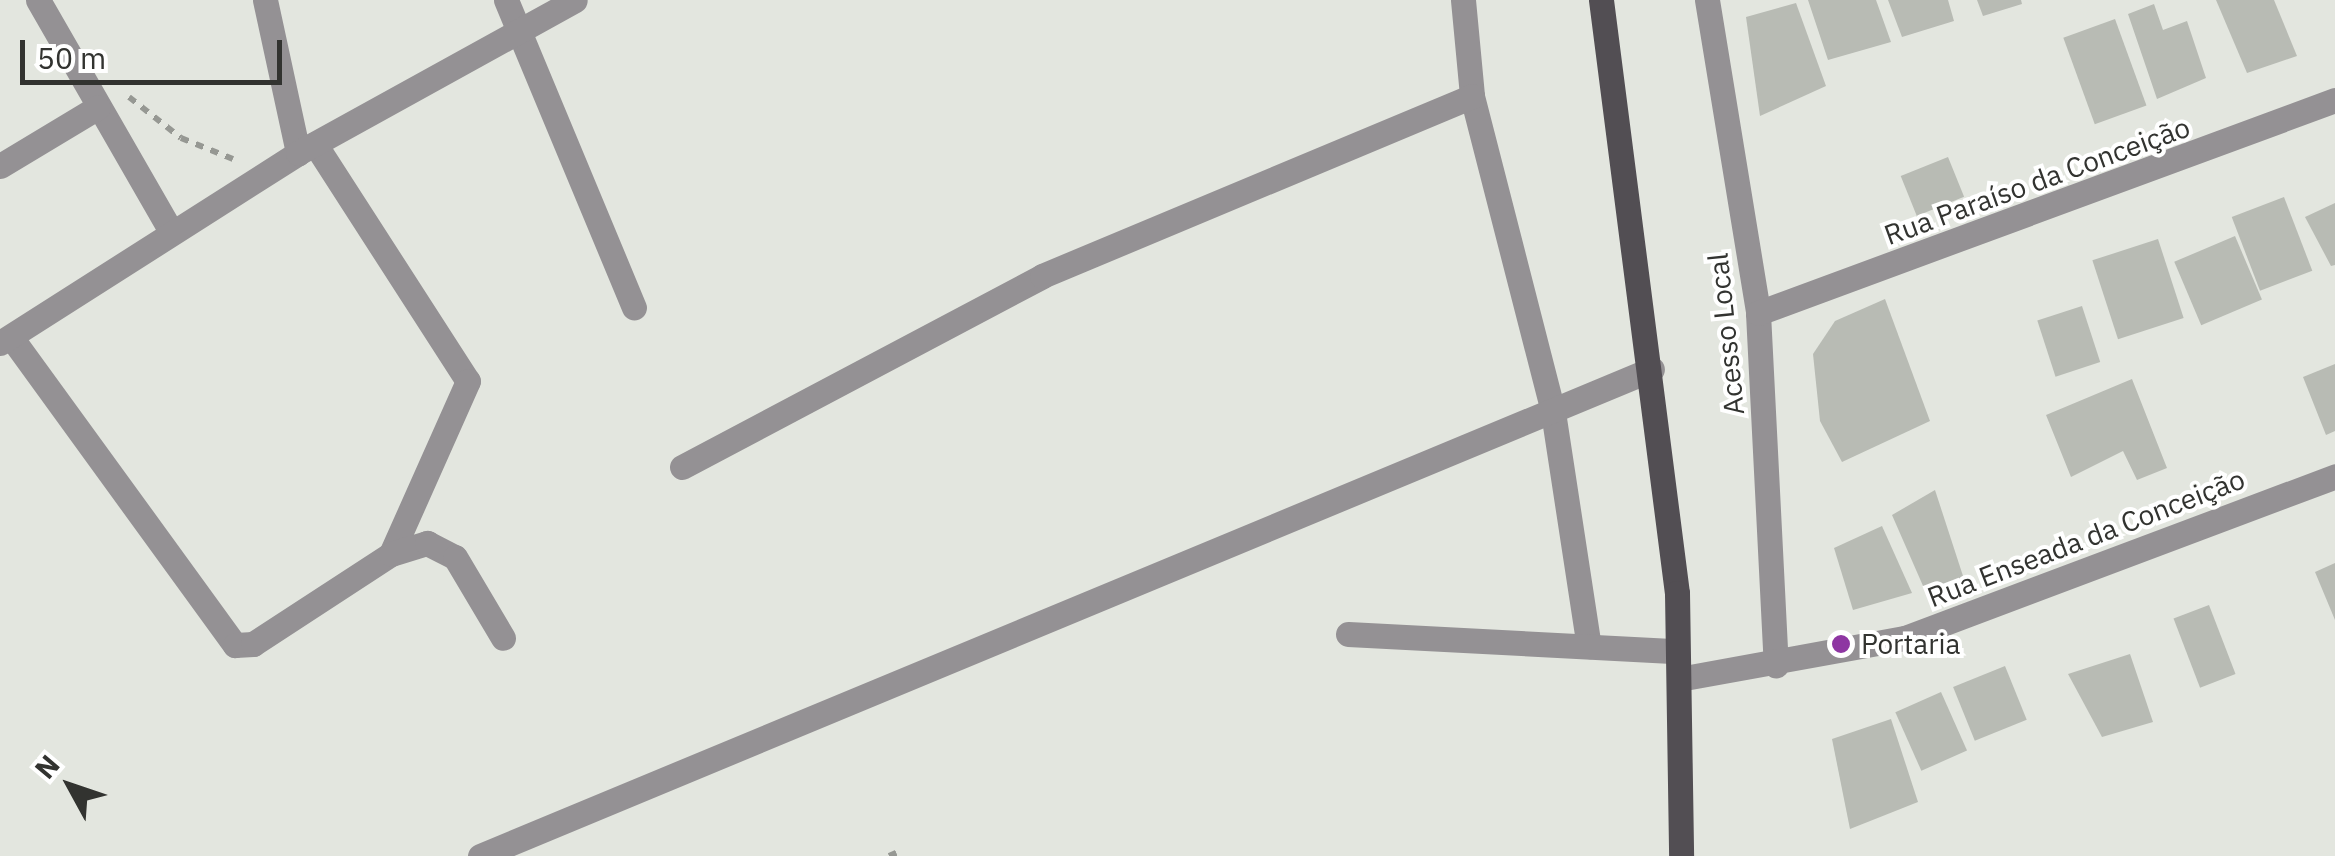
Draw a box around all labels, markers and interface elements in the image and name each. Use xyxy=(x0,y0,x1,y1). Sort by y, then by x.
scale bar xyxy=(25,20,288,82)
text: 50 m xyxy=(37,38,106,77)
street label: Rua Paraíso da Conceição xyxy=(1880,110,2194,252)
street label: Acesso Local xyxy=(1701,251,1751,417)
street label: Rua Enseada da Conceição xyxy=(1923,462,2249,614)
place label: Portaria xyxy=(1861,627,1960,661)
marker: Portaria xyxy=(1830,633,1852,655)
north arrow xyxy=(20,736,120,836)
text: N xyxy=(26,747,67,786)

